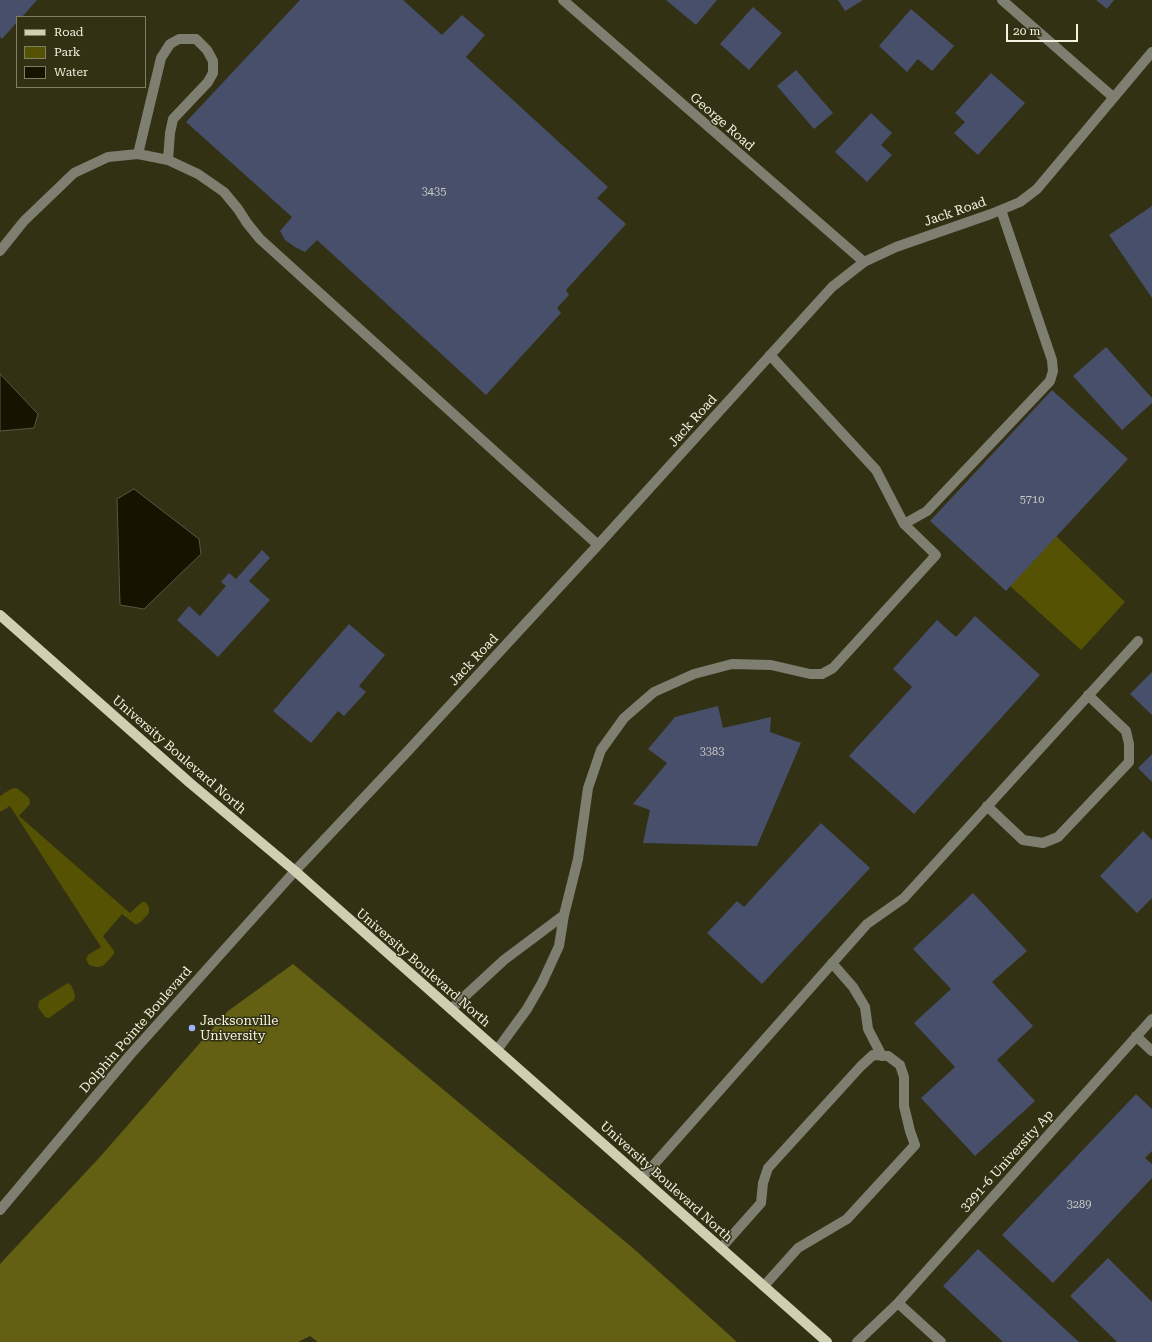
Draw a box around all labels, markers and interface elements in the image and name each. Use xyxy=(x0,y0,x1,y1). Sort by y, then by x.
legend xyxy=(16,16,146,88)
scale bar xyxy=(1008,16,1080,42)
text: 20 m xyxy=(1013,24,1040,38)
text: Road xyxy=(54,25,83,39)
text: Park xyxy=(54,45,80,59)
text: Water xyxy=(54,65,88,79)
street label: George Road xyxy=(687,90,757,154)
house number: 3435 xyxy=(422,185,446,199)
street label: Jack Road xyxy=(922,194,988,230)
street label: Jack Road xyxy=(666,392,720,450)
house number: 5710 xyxy=(1020,493,1044,507)
street label: Jack Road xyxy=(446,631,502,689)
street label: University Boulevard North xyxy=(109,692,249,818)
house number: 3383 xyxy=(700,745,724,759)
street label: University Boulevard North xyxy=(353,905,493,1031)
street label: Dolphin Pointe Boulevard xyxy=(77,964,195,1096)
place label: Jacksonville University xyxy=(200,1013,279,1044)
marker: Jacksonville University xyxy=(187,1023,197,1033)
street label: 3291-6 University Ap xyxy=(957,1107,1057,1215)
street label: University Boulevard North xyxy=(597,1118,735,1246)
house number: 3289 xyxy=(1067,1198,1091,1212)

